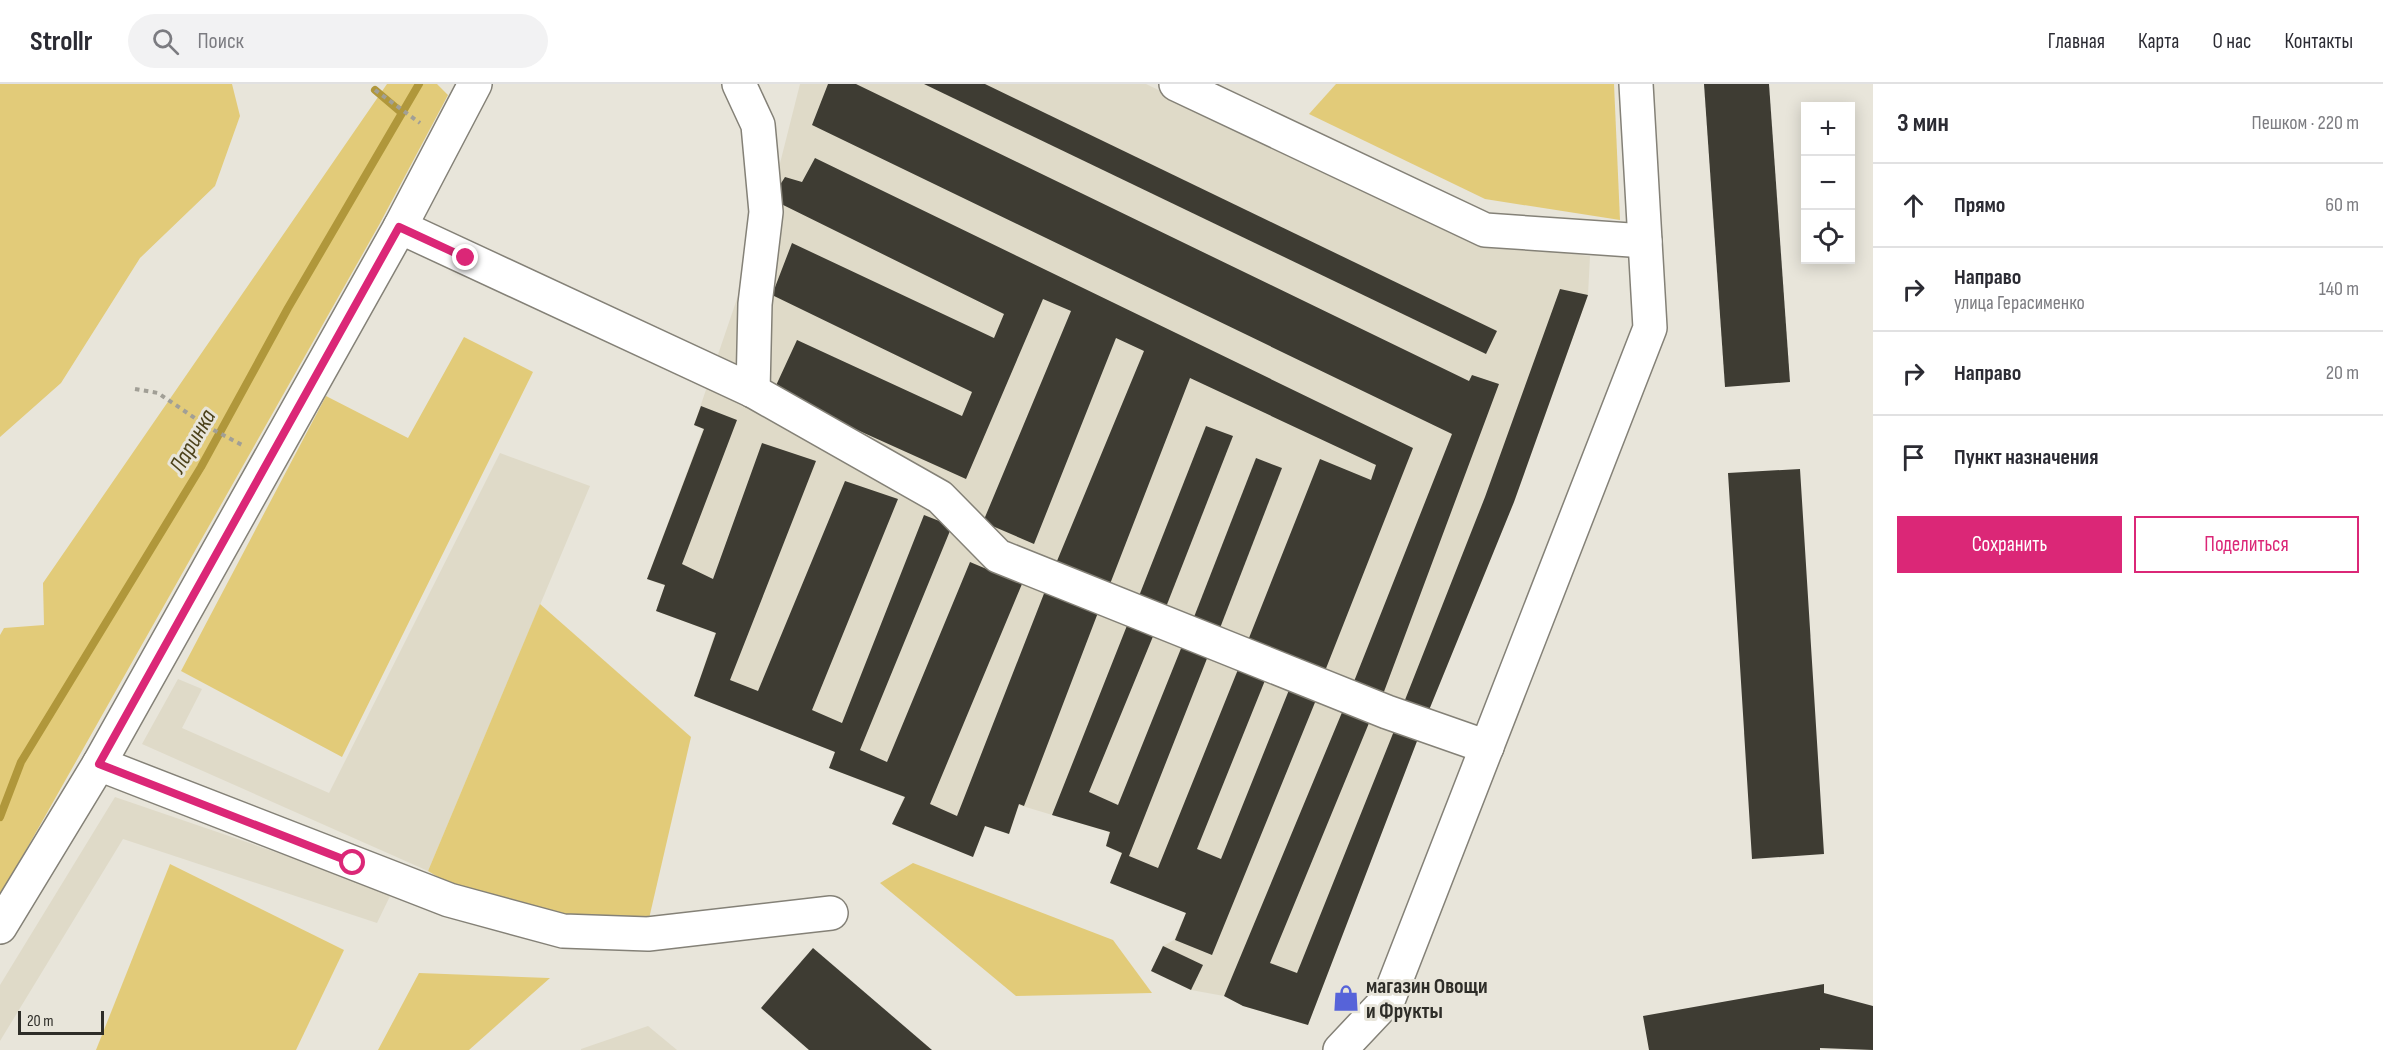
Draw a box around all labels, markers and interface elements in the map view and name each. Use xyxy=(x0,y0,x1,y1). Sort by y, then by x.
search box xyxy=(128,14,548,68)
text: Strollr xyxy=(30,25,92,58)
icon: search xyxy=(149,25,182,58)
text: Поиск xyxy=(197,28,244,55)
text: Главная xyxy=(2048,29,2105,54)
text: Карта xyxy=(2138,29,2179,54)
text: О нас xyxy=(2212,29,2251,54)
text: Контакты xyxy=(2284,29,2353,54)
map controls xyxy=(1801,102,1855,264)
button: + xyxy=(1801,102,1855,156)
text: 3 мин xyxy=(1897,108,1949,139)
text: Пешком · 220 m xyxy=(2252,111,2359,135)
button: − xyxy=(1801,156,1855,210)
icon: ahead xyxy=(1897,189,1930,222)
text: Прямо xyxy=(1954,192,2005,219)
text: 60 m xyxy=(2325,193,2359,217)
button: locate xyxy=(1801,210,1855,264)
route end xyxy=(452,244,478,270)
text: Направо xyxy=(1954,264,2021,291)
icon: right xyxy=(1897,273,1930,306)
text: 140 m xyxy=(2319,277,2359,301)
text: улица Герасименко xyxy=(1954,291,2085,315)
icon: right xyxy=(1897,357,1930,390)
text: Направо xyxy=(1954,360,2021,387)
text: 20 m xyxy=(2326,361,2359,385)
water label: Ларинка xyxy=(162,404,222,479)
icon: arrive xyxy=(1897,441,1930,474)
text: Пункт назначения xyxy=(1954,444,2098,471)
button: Сохранить xyxy=(1897,516,2122,573)
button: Поделиться xyxy=(2134,516,2359,573)
route start xyxy=(339,849,365,875)
place label: магазин Овощи и Фрукты xyxy=(1366,973,1488,1025)
shop icon: магазин Овощи и Фрукты xyxy=(1331,983,1361,1013)
scale bar xyxy=(18,1008,104,1036)
text: 20 m xyxy=(27,1012,54,1031)

